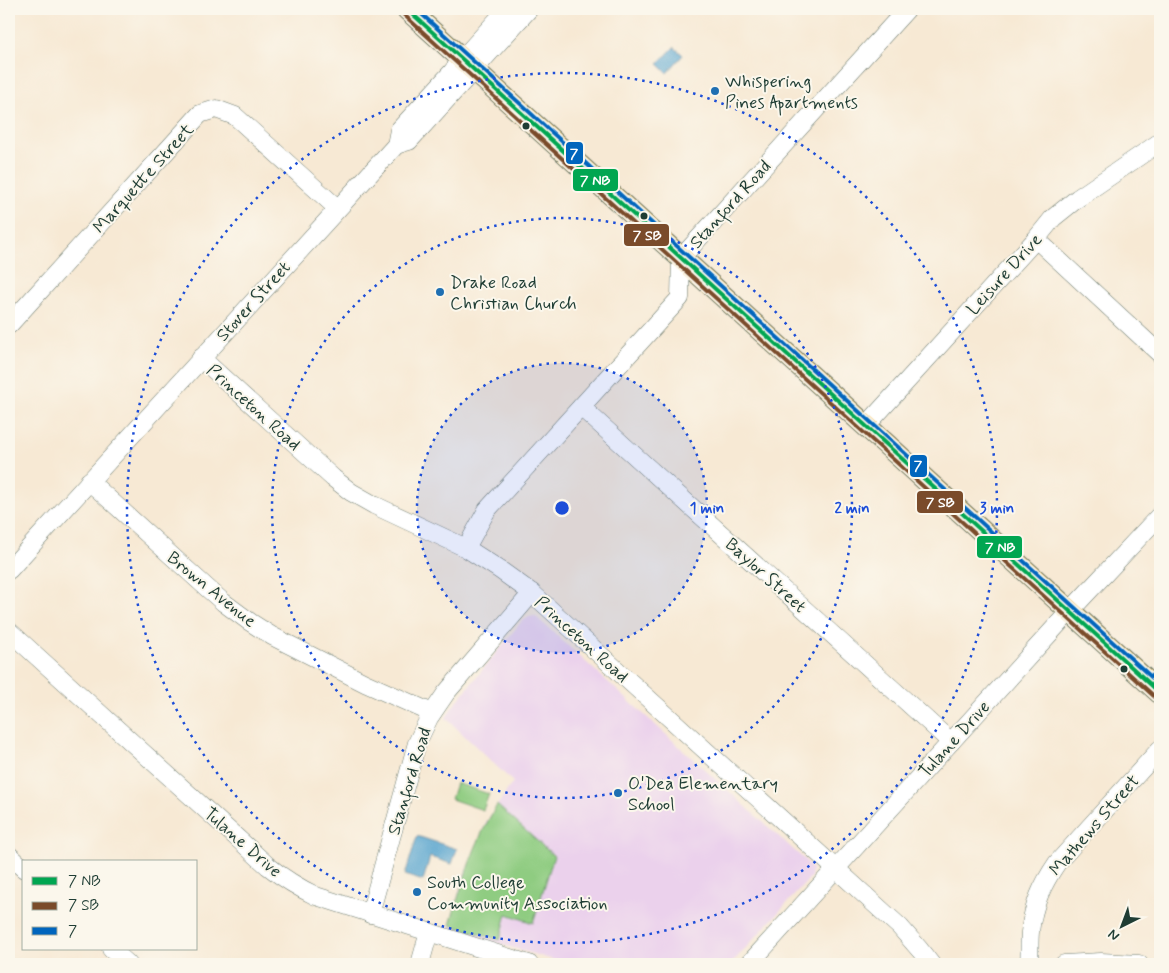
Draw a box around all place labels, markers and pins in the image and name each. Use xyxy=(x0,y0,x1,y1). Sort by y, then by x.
place label: Whispering Pines Apartments xyxy=(725,70,858,116)
marker: Whispering Pines Apartments xyxy=(709,85,721,97)
unlabelled marker xyxy=(521,121,531,131)
unlabelled marker xyxy=(639,211,649,221)
place label: Drake Road Christian Church xyxy=(450,271,577,316)
marker: Drake Road Christian Church xyxy=(434,286,446,298)
centre of rings xyxy=(553,499,571,517)
unlabelled marker xyxy=(1119,664,1129,674)
place label: O'Dea Elementary School xyxy=(628,772,778,817)
marker: O'Dea Elementary School xyxy=(612,787,624,799)
place label: South College Community Association xyxy=(427,871,608,916)
marker: South College Community Association xyxy=(411,886,423,898)

